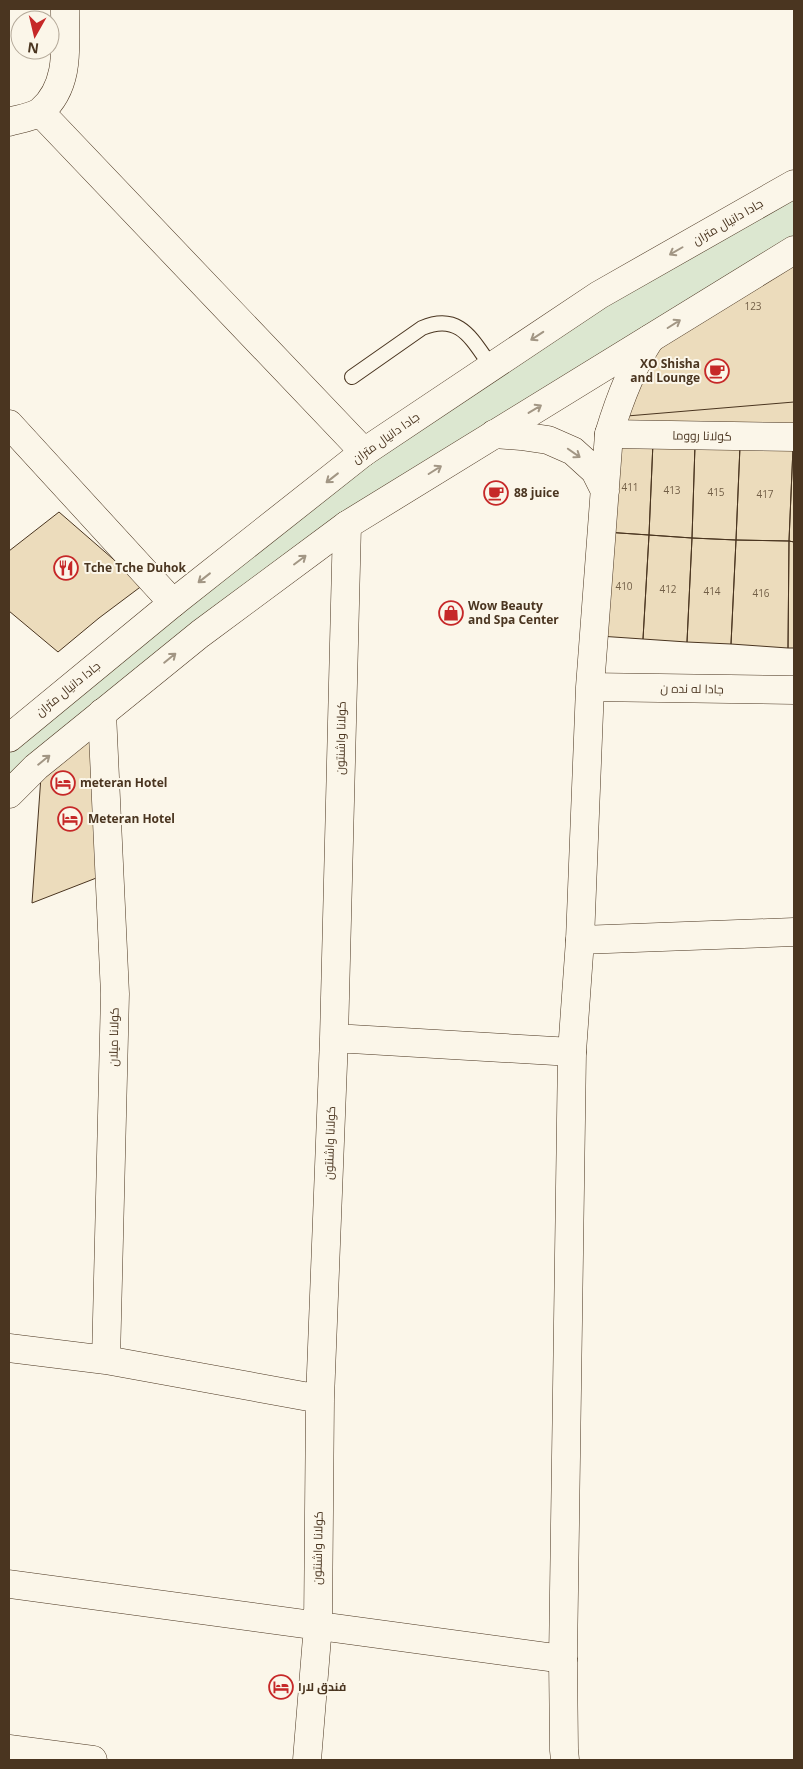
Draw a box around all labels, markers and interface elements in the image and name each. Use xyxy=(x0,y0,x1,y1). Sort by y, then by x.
north arrow xyxy=(10,10,60,60)
text: N xyxy=(26,38,40,59)
street label: جادا دانيال متران xyxy=(689,195,766,249)
one-way arrow xyxy=(669,247,684,256)
house number: 123 xyxy=(744,299,762,313)
one-way arrow xyxy=(667,319,681,330)
one-way arrow xyxy=(531,331,545,341)
place label: XO Shisha and Lounge xyxy=(630,355,700,386)
cafe icon: XO Shisha and Lounge xyxy=(704,358,730,384)
one-way arrow xyxy=(528,404,542,414)
street label: جادا دانيال متران xyxy=(349,408,423,467)
street label: كولانا رووما xyxy=(672,426,732,445)
one-way arrow xyxy=(567,448,581,458)
one-way arrow xyxy=(428,465,442,475)
one-way arrow xyxy=(325,472,338,483)
cafe icon: 88 juice xyxy=(483,480,509,506)
house number: 411 xyxy=(621,480,639,494)
house number: 413 xyxy=(663,483,681,497)
place label: 88 juice xyxy=(514,484,559,501)
house number: 415 xyxy=(707,485,725,499)
house number: 417 xyxy=(756,487,774,501)
one-way arrow xyxy=(293,554,306,565)
restaurant icon: Tche Tche Duhok xyxy=(53,555,79,581)
place label: Tche Tche Duhok xyxy=(84,559,187,576)
one-way arrow xyxy=(198,573,211,584)
house number: 410 xyxy=(615,579,633,593)
house number: 412 xyxy=(659,582,677,596)
house number: 414 xyxy=(703,584,721,598)
house number: 416 xyxy=(752,586,770,600)
place label: Wow Beauty and Spa Center xyxy=(468,597,559,628)
shop icon: Wow Beauty and Spa Center xyxy=(438,600,464,626)
one-way arrow xyxy=(164,652,177,663)
street label: جادا دانيال متران xyxy=(32,657,104,720)
street label: جادا له نده ن xyxy=(660,679,724,698)
street label: كولانا واشنتون xyxy=(331,701,350,775)
one-way arrow xyxy=(37,755,50,766)
hotel icon: meteran Hotel xyxy=(50,770,76,796)
place label: meteran Hotel xyxy=(80,774,167,791)
hotel icon: Meteran Hotel xyxy=(57,806,83,832)
place label: Meteran Hotel xyxy=(88,810,175,827)
street label: كولانا ميلان xyxy=(104,1007,123,1067)
street label: كولانا واشنتون xyxy=(320,1106,339,1180)
street label: كولانا واشنتون xyxy=(308,1511,327,1585)
hotel icon: فندق لارا xyxy=(268,1674,294,1700)
place label: فندق لارا xyxy=(298,1678,346,1695)

